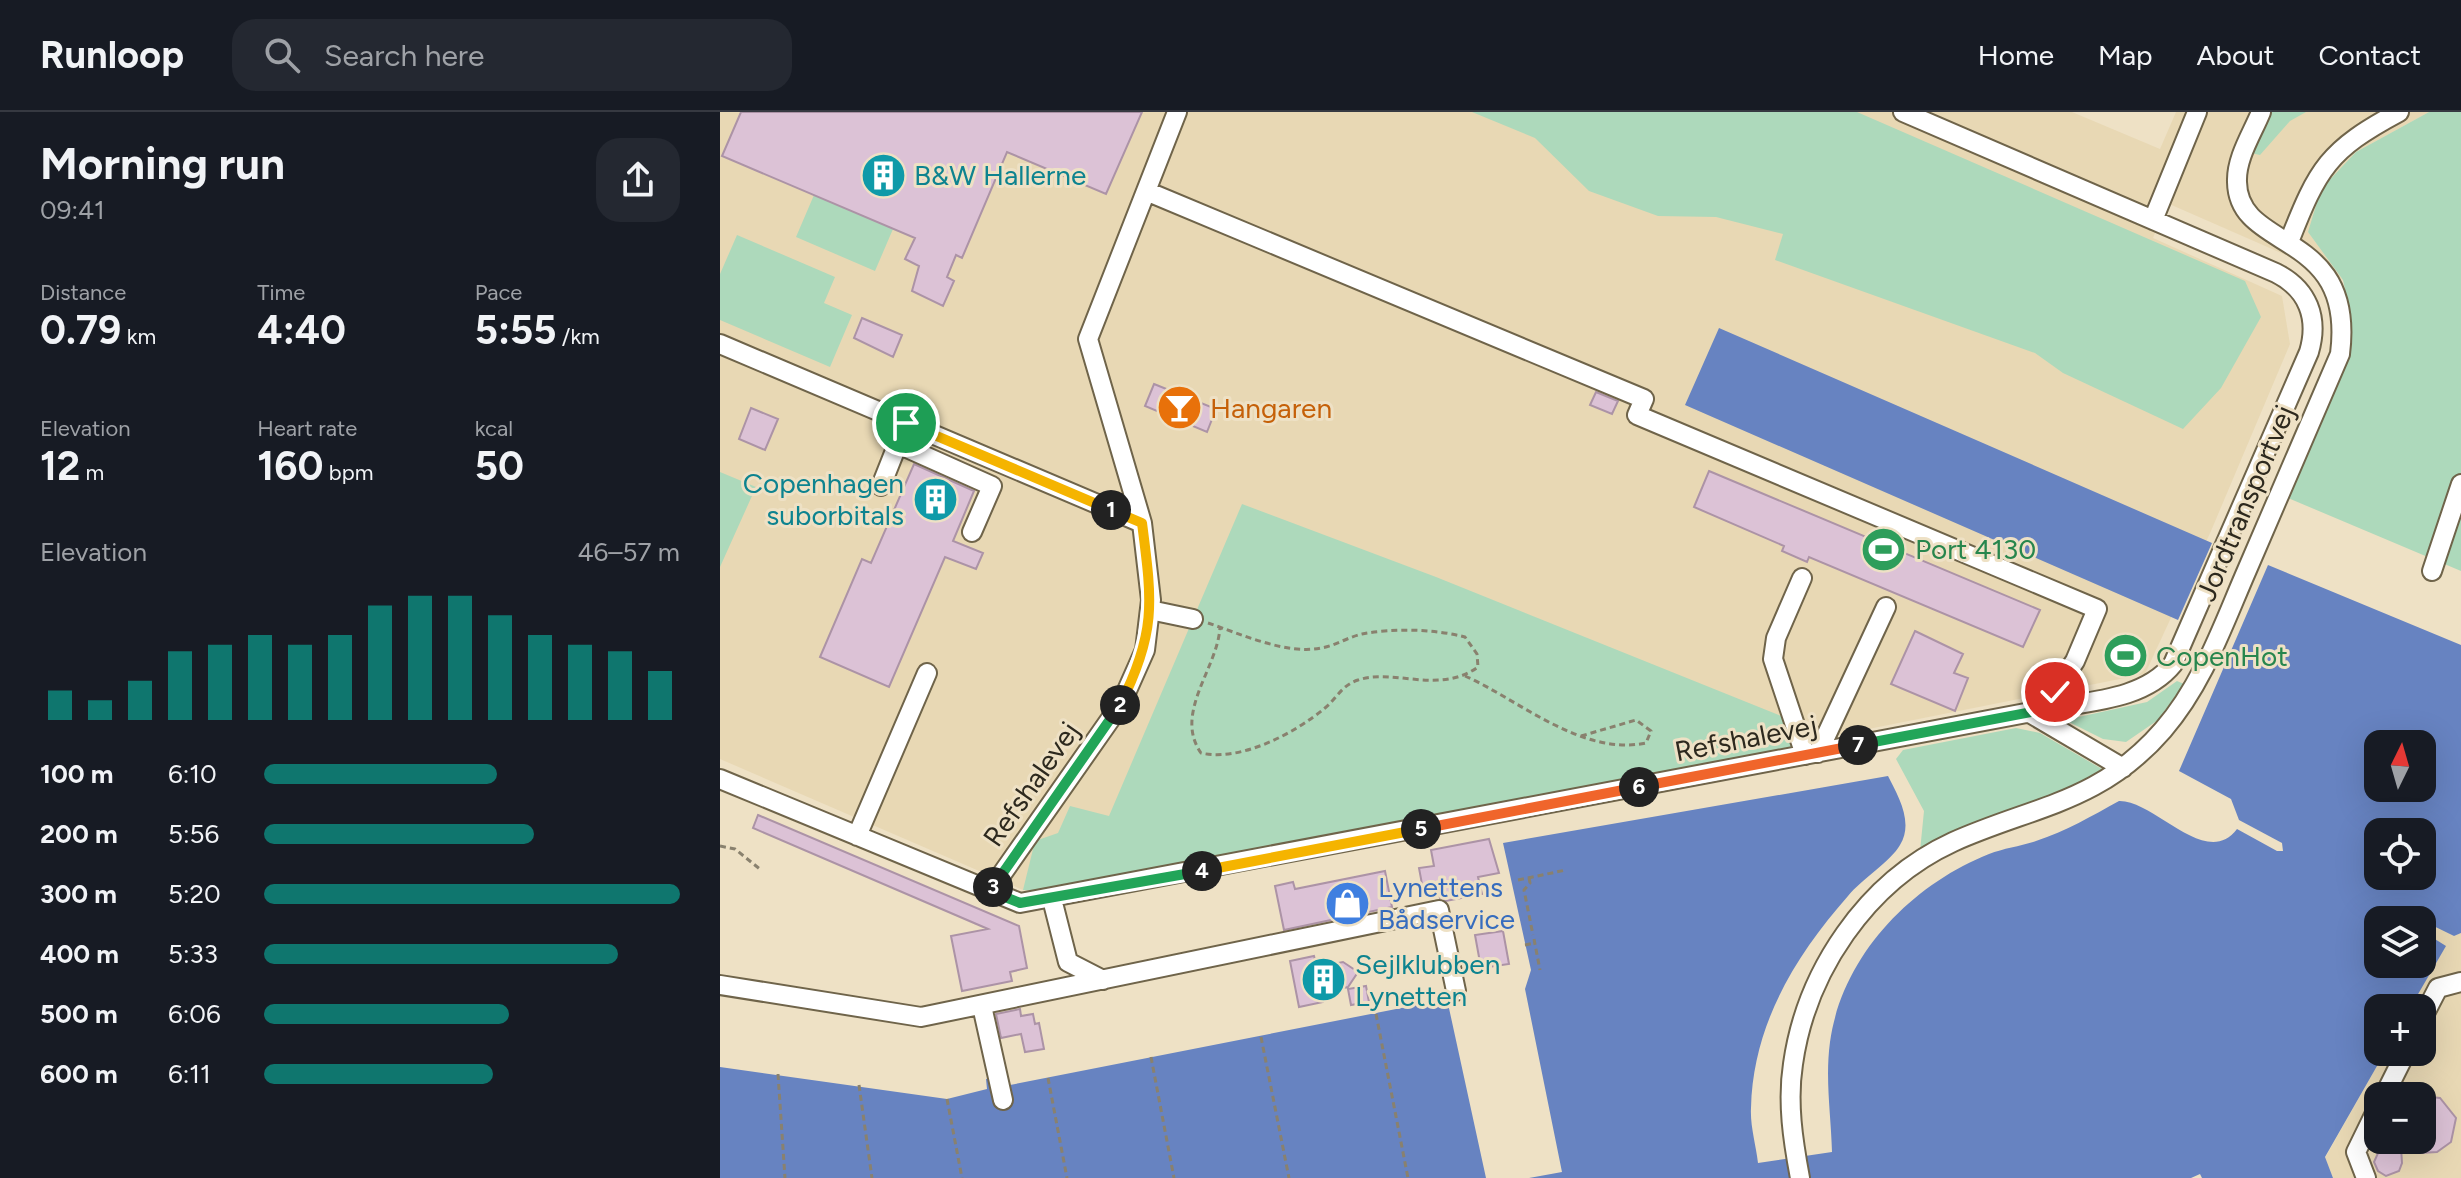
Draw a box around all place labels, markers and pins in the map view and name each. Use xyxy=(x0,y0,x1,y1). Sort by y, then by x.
building icon: B&W Hallerne xyxy=(859,151,907,199)
place label: B&W Hallerne xyxy=(914,158,1086,192)
bar icon: Hangaren xyxy=(1155,384,1203,432)
pin xyxy=(872,389,940,457)
place label: Hangaren xyxy=(1210,391,1332,425)
place label: Copenhagen suborbitals xyxy=(743,466,904,532)
building icon: Copenhagen suborbitals xyxy=(911,475,959,523)
pin: 1 xyxy=(1091,490,1131,530)
sports icon: Port 4130 xyxy=(1860,525,1908,573)
place label: Port 4130 xyxy=(1915,532,2036,566)
sports icon: CopenHot xyxy=(2101,632,2149,680)
place label: CopenHot xyxy=(2156,639,2288,673)
pin xyxy=(2021,658,2089,726)
pin: 2 xyxy=(1100,685,1140,725)
pin: 7 xyxy=(1838,725,1878,765)
pin: 6 xyxy=(1619,767,1659,807)
pin: 5 xyxy=(1401,809,1441,849)
pin: 4 xyxy=(1182,851,1222,891)
pin: 3 xyxy=(973,867,1013,907)
place label: Lynettens Bådservice xyxy=(1378,870,1515,936)
shop icon: Lynettens Bådservice xyxy=(1323,879,1371,927)
place label: Sejlklubben Lynetten xyxy=(1355,947,1500,1013)
building icon: Sejlklubben Lynetten xyxy=(1300,956,1348,1004)

